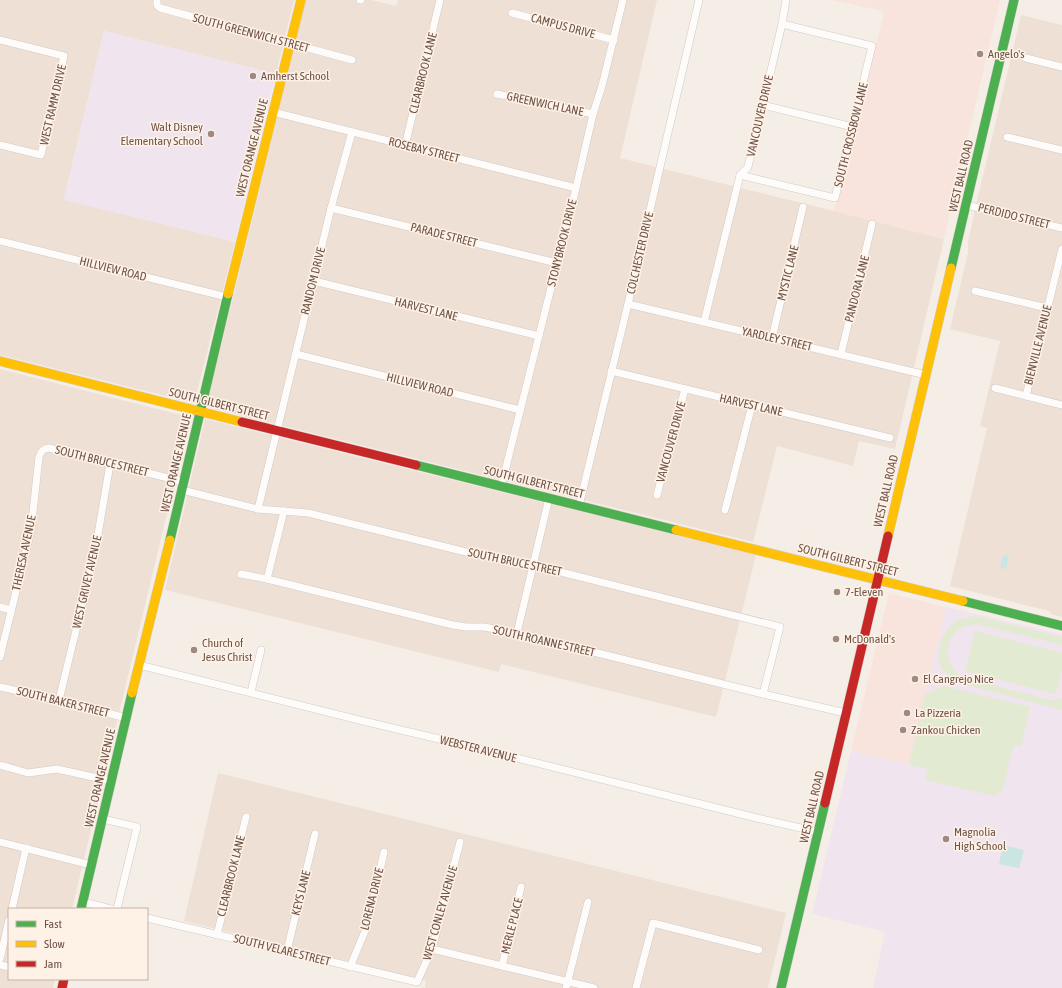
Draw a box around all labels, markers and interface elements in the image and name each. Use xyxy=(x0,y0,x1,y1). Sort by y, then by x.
street label: SOUTH GREENWICH STREET xyxy=(191,11,312,56)
street label: CAMPUS DRIVE xyxy=(529,11,597,41)
street label: CLEARBROOK LANE xyxy=(406,31,440,115)
place label: Angelo's xyxy=(988,47,1025,61)
marker: Angelo's xyxy=(975,49,985,59)
street label: WEST RAMM DRIVE xyxy=(37,63,69,147)
place label: Amherst School xyxy=(261,69,330,83)
marker: Amherst School xyxy=(248,71,258,81)
street label: VANCOUVER DRIVE xyxy=(744,74,776,158)
street label: SOUTH CROSSBOW LANE xyxy=(831,81,871,189)
street label: GREENWICH LANE xyxy=(505,89,585,119)
street label: WEST ORANGE AVENUE xyxy=(233,97,271,199)
place label: Walt Disney Elementary School xyxy=(121,120,204,148)
marker: Walt Disney Elementary School xyxy=(206,129,216,139)
street label: ROSEBAY STREET xyxy=(387,134,462,166)
street label: WEST BALL ROAD xyxy=(946,138,976,214)
street label: STONYBROOK DRIVE xyxy=(544,198,580,288)
street label: PERDIDO STREET xyxy=(976,200,1052,232)
street label: COLCHESTER DRIVE xyxy=(624,211,656,295)
street label: PARADE STREET xyxy=(409,220,480,250)
street label: MYSTIC LANE xyxy=(774,244,802,302)
street label: RANDOM DRIVE xyxy=(298,246,328,316)
street label: HILLVIEW ROAD xyxy=(78,254,148,284)
street label: PANDORA LANE xyxy=(842,254,872,324)
street label: HARVEST LANE xyxy=(393,294,459,324)
street label: BIENVILLE AVENUE xyxy=(1021,304,1055,386)
street label: YARDLEY STREET xyxy=(740,324,814,354)
street label: HILLVIEW ROAD xyxy=(385,370,455,400)
street label: SOUTH GILBERT STREET xyxy=(168,385,271,423)
street label: HARVEST LANE xyxy=(718,391,784,419)
street label: VANCOUVER DRIVE xyxy=(653,400,689,484)
street label: WEST ORANGE AVENUE xyxy=(158,412,194,514)
street label: SOUTH BRUCE STREET xyxy=(54,443,151,480)
street label: WEST BALL ROAD xyxy=(871,453,901,529)
street label: SOUTH GILBERT STREET xyxy=(483,463,586,501)
street label: THERESA AVENUE xyxy=(9,514,39,592)
street label: WEST GRIVEY AVENUE xyxy=(69,534,105,630)
street label: SOUTH GILBERT STREET xyxy=(797,541,900,579)
street label: SOUTH BRUCE STREET xyxy=(467,545,564,579)
place label: 7-Eleven xyxy=(845,585,883,599)
marker: 7-Eleven xyxy=(832,587,842,597)
street label: SOUTH ROANNE STREET xyxy=(492,622,597,660)
place label: McDonald's xyxy=(844,632,895,646)
marker: McDonald's xyxy=(831,634,841,644)
place label: Church of Jesus Christ xyxy=(202,636,253,664)
marker: Church of Jesus Christ xyxy=(189,645,199,655)
place label: El Cangrejo Nice xyxy=(923,672,994,686)
marker: El Cangrejo Nice xyxy=(910,674,920,684)
street label: SOUTH BAKER STREET xyxy=(15,684,111,720)
place label: La Pizzeria xyxy=(915,706,961,720)
marker: La Pizzeria xyxy=(902,708,912,718)
place label: Zankou Chicken xyxy=(911,723,981,737)
marker: Zankou Chicken xyxy=(898,725,908,735)
street label: WEST ORANGE AVENUE xyxy=(82,727,118,829)
street label: WEBSTER AVENUE xyxy=(438,733,518,765)
street label: WEST BALL ROAD xyxy=(797,769,827,845)
place label: Magnolia High School xyxy=(954,825,1007,853)
street label: CLEARBROOK LANE xyxy=(214,834,248,918)
marker: Magnolia High School xyxy=(941,834,951,844)
street label: WEST CONLEY AVENUE xyxy=(420,864,460,962)
street label: LORENA DRIVE xyxy=(357,866,387,932)
street label: KEYS LANE xyxy=(289,869,313,917)
street label: MERLE PLACE xyxy=(498,896,526,956)
legend xyxy=(8,908,148,980)
text: Fast xyxy=(44,917,62,931)
street label: SOUTH VELARE STREET xyxy=(232,931,332,969)
text: Slow xyxy=(44,937,65,951)
text: Jam xyxy=(44,957,62,971)

